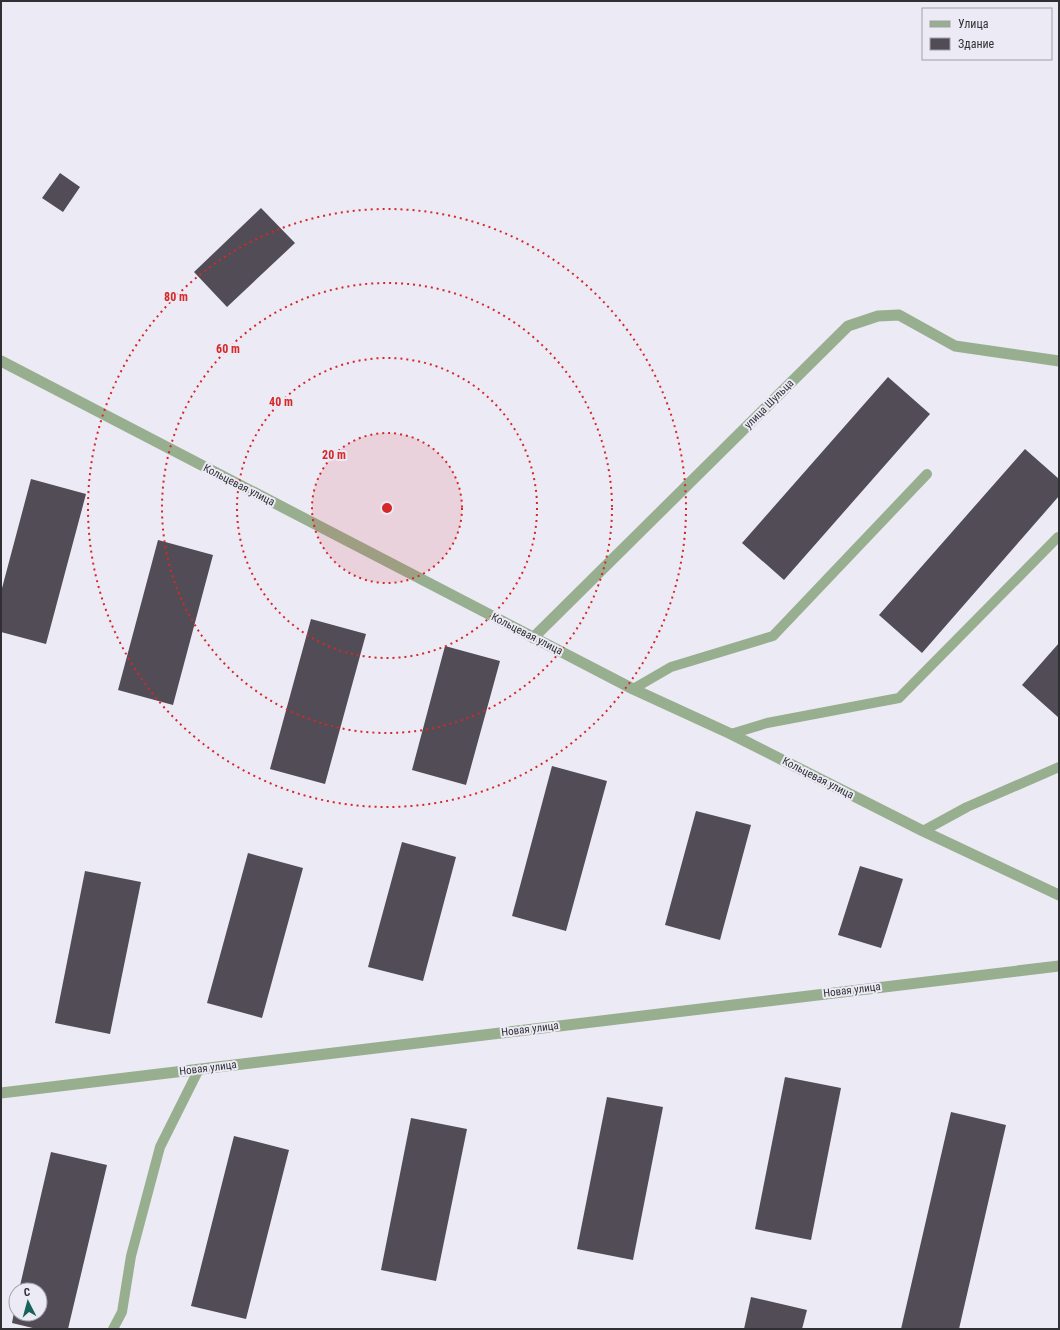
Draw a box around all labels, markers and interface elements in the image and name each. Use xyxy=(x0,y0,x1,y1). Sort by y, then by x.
legend xyxy=(922,8,1052,60)
text: Улица xyxy=(958,17,989,31)
text: Здание xyxy=(958,37,995,51)
text: 80 m xyxy=(164,290,188,304)
text: 60 m xyxy=(216,342,240,356)
street label: улица Шульца xyxy=(742,377,796,431)
text: 40 m xyxy=(269,395,293,409)
text: 20 m xyxy=(322,448,346,462)
street label: Кольцевая улица xyxy=(201,461,277,509)
centre of rings xyxy=(380,501,394,515)
street label: Кольцевая улица xyxy=(489,610,565,658)
street label: Кольцевая улица xyxy=(780,754,856,802)
street label: Новая улица xyxy=(823,980,881,1000)
street label: Новая улица xyxy=(501,1019,559,1039)
street label: Новая улица xyxy=(179,1058,237,1078)
north arrow xyxy=(8,1282,48,1322)
text: С xyxy=(23,1286,31,1299)

